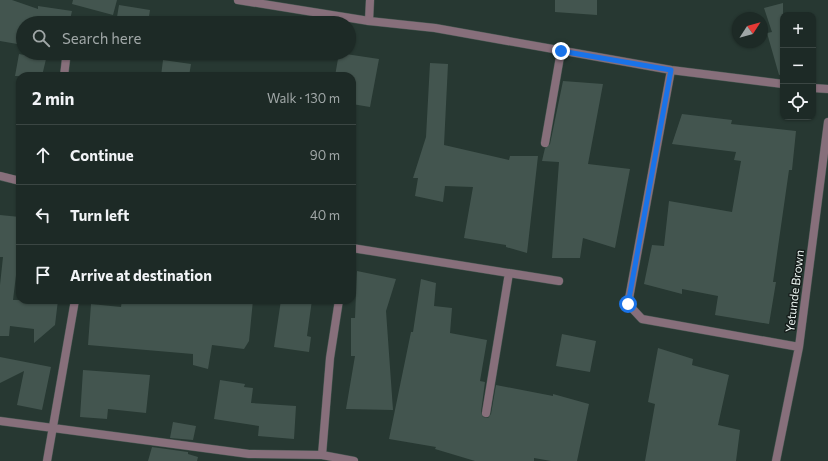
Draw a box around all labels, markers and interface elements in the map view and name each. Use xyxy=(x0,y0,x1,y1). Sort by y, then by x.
north arrow xyxy=(732,12,768,48)
map controls xyxy=(780,12,816,120)
button: + xyxy=(780,12,816,48)
search box xyxy=(16,16,356,60)
icon: search xyxy=(30,27,52,49)
text: Search here xyxy=(62,29,141,47)
route end xyxy=(552,42,570,60)
button: − xyxy=(780,48,816,84)
button: locate xyxy=(780,84,816,120)
text: 2 min xyxy=(32,88,74,109)
text: Walk · 130 m xyxy=(267,90,340,106)
icon: ahead xyxy=(32,144,54,166)
text: Continue xyxy=(70,146,134,164)
text: 90 m xyxy=(310,147,340,163)
icon: left xyxy=(32,204,54,226)
text: Turn left xyxy=(70,206,129,224)
text: 40 m xyxy=(310,207,340,223)
street label: Yetunde Brown xyxy=(782,249,806,333)
icon: arrive xyxy=(32,264,54,286)
text: Arrive at destination xyxy=(70,266,212,284)
route start xyxy=(619,295,637,313)

